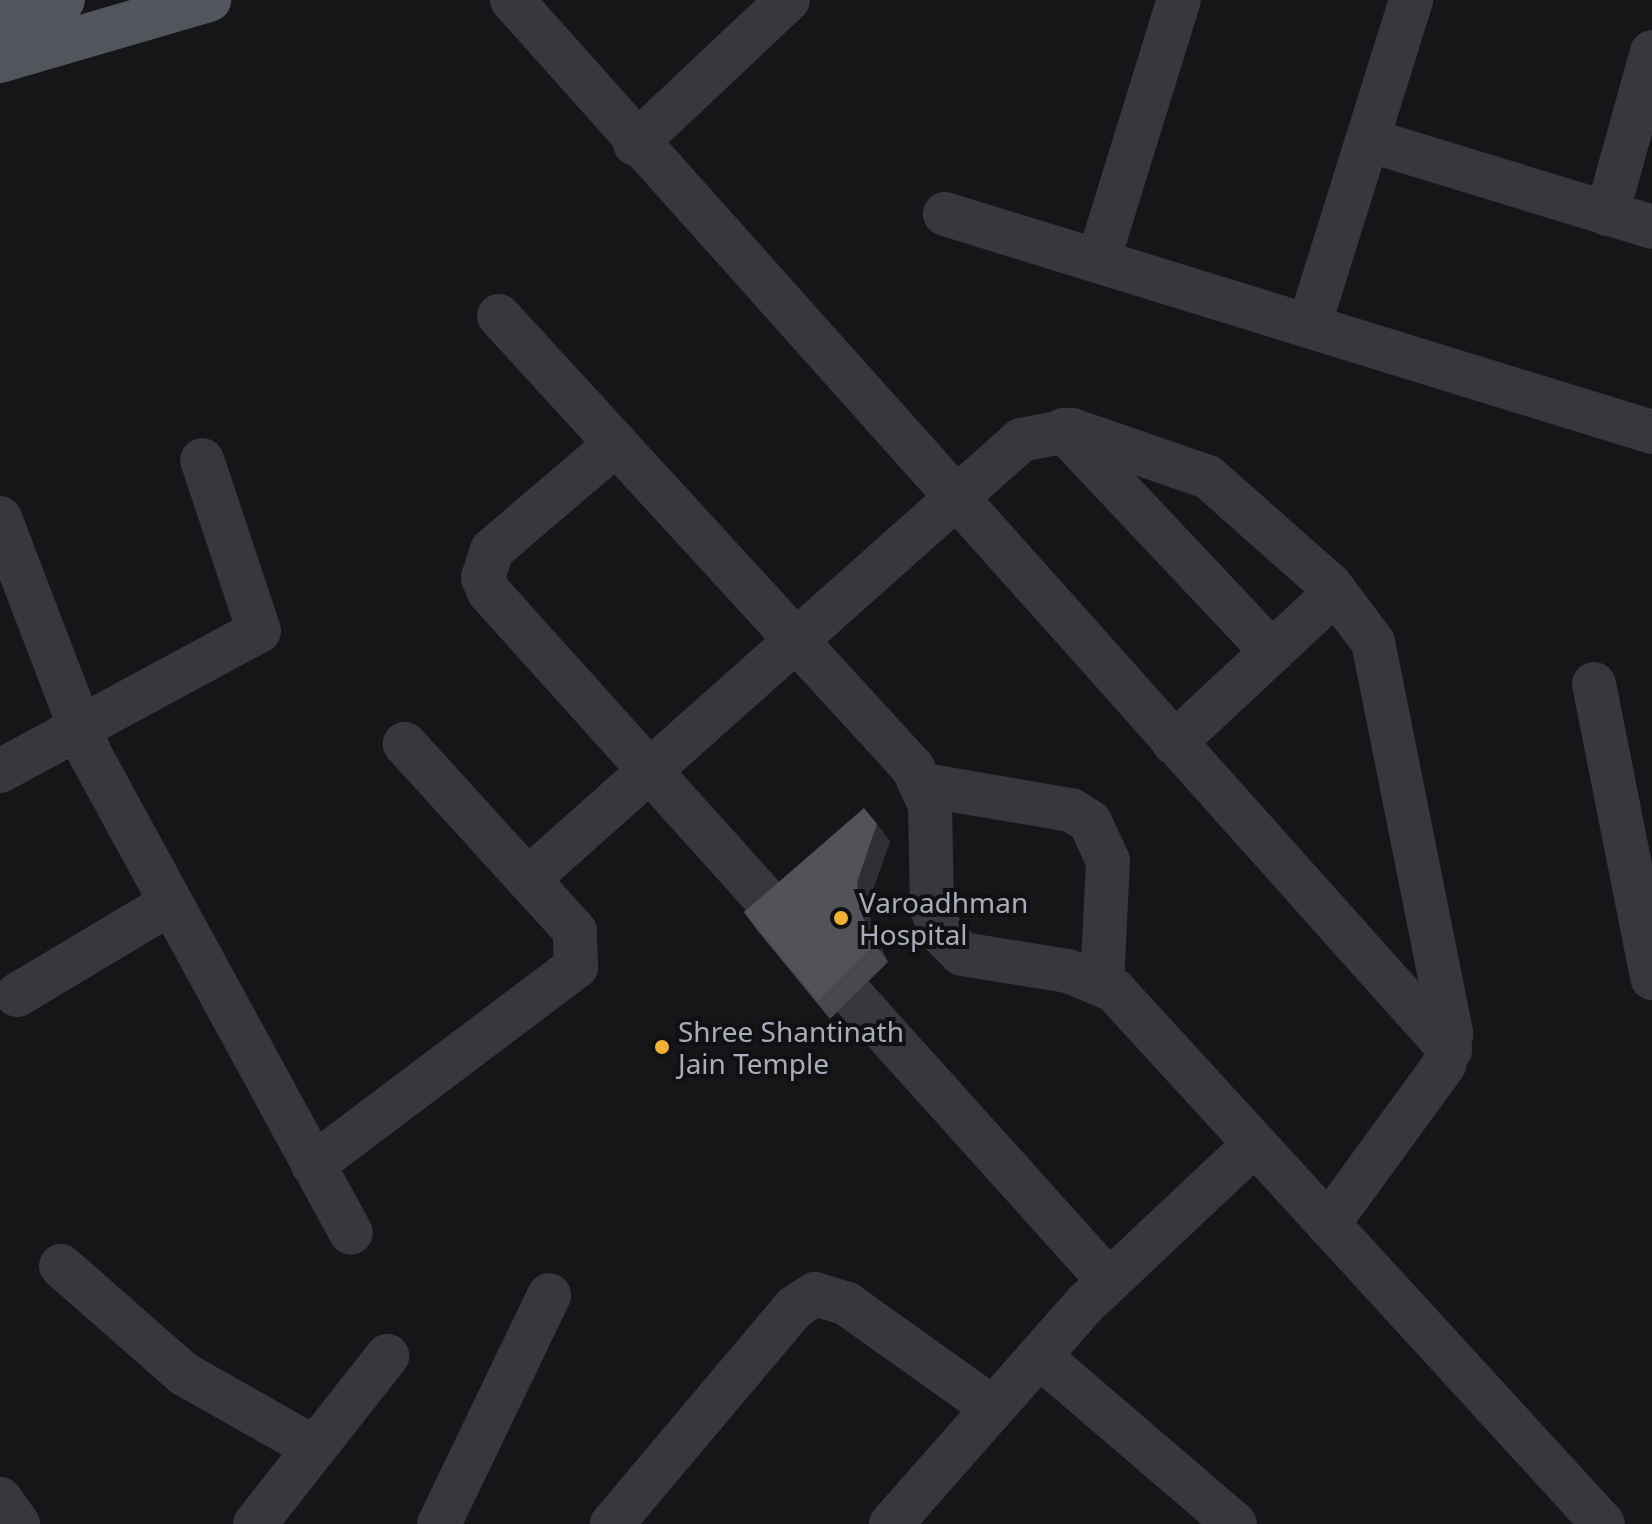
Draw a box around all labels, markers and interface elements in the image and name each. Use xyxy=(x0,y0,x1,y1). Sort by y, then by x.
place label: Varoadhman Hospital xyxy=(859,885,1028,951)
marker: Varoadhman Hospital xyxy=(830,907,852,929)
place label: Shree Shantinath Jain Temple xyxy=(678,1014,904,1080)
marker: Shree Shantinath Jain Temple xyxy=(653,1038,671,1056)

